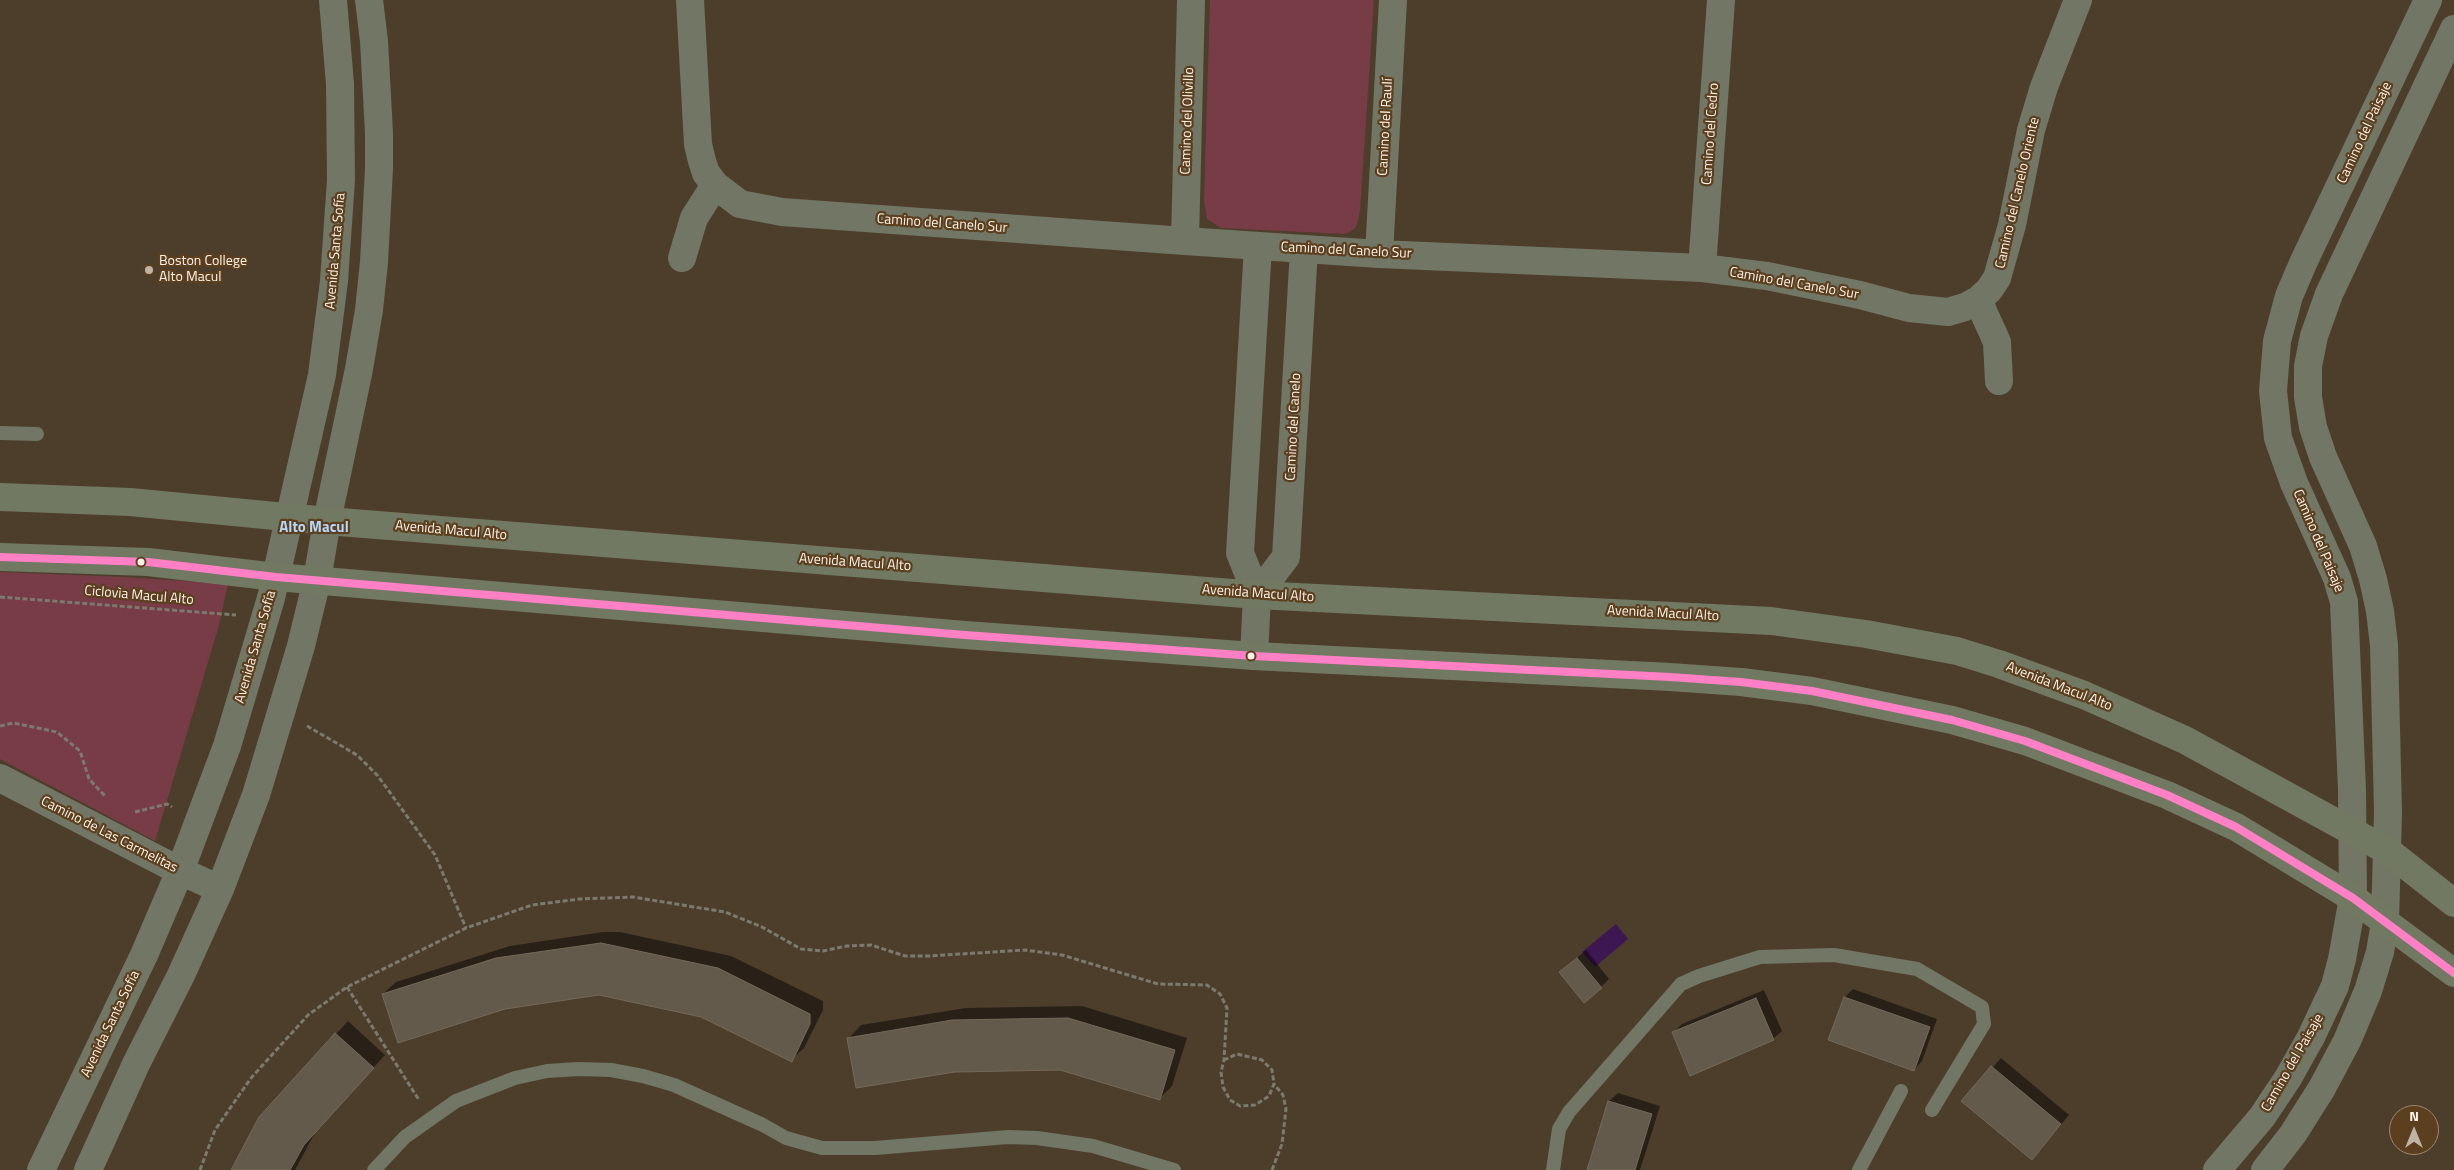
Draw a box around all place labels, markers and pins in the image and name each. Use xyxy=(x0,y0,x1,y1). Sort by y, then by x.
place label: Boston College Alto Macul xyxy=(159,254,247,286)
marker: Boston College Alto Macul xyxy=(143,264,155,276)
unlabelled marker xyxy=(136,557,146,567)
unlabelled marker xyxy=(1246,651,1256,661)

